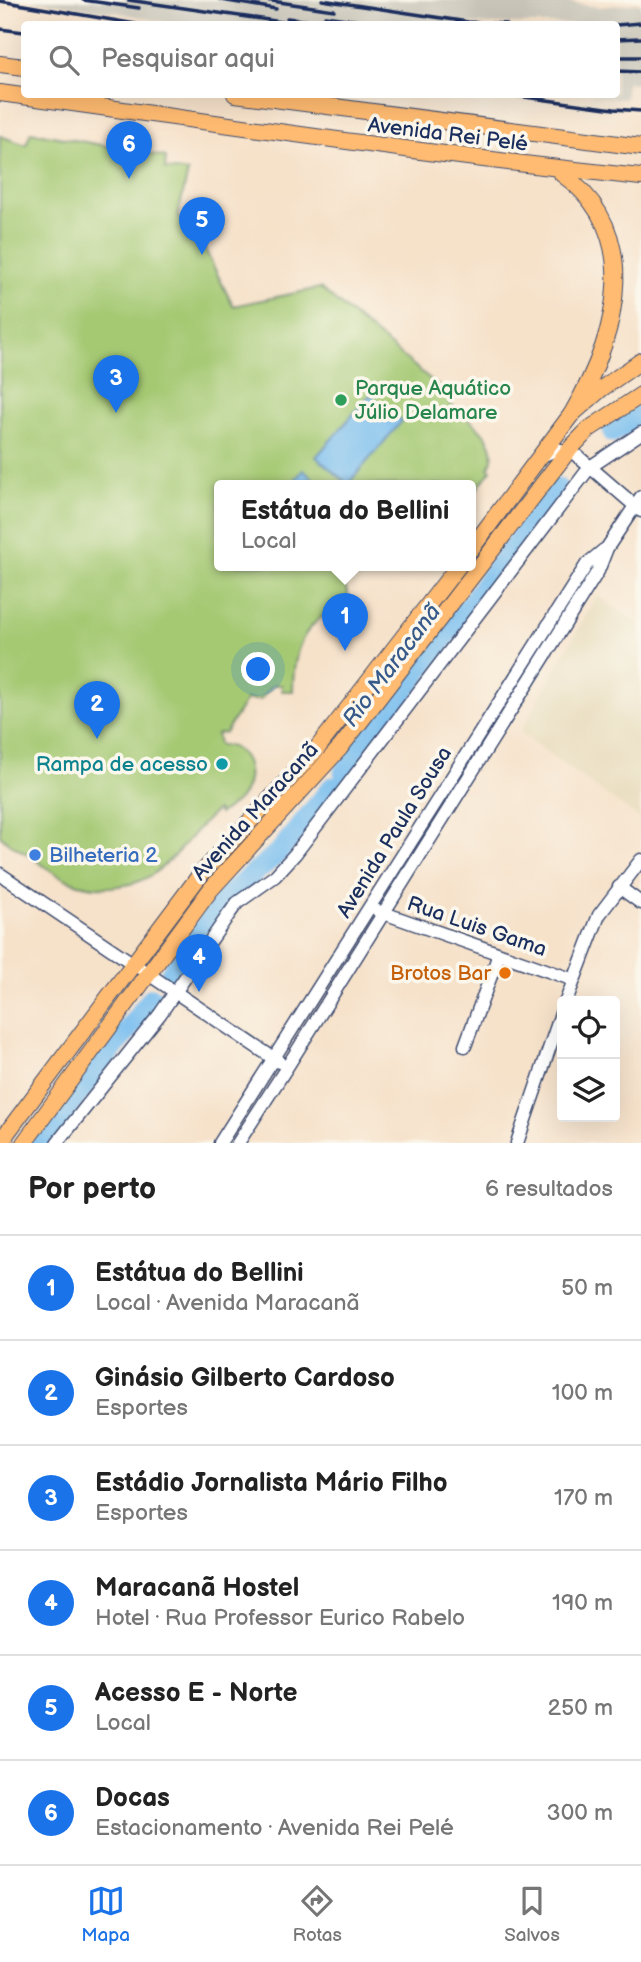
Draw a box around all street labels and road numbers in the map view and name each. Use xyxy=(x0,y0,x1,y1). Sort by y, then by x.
street label: Avenida Rei Pelé xyxy=(367,112,530,157)
street label: Avenida Maracanã xyxy=(187,737,324,885)
street label: Avenida Paula Sousa xyxy=(332,742,457,922)
street label: Rua Luis Gama xyxy=(404,891,550,962)

